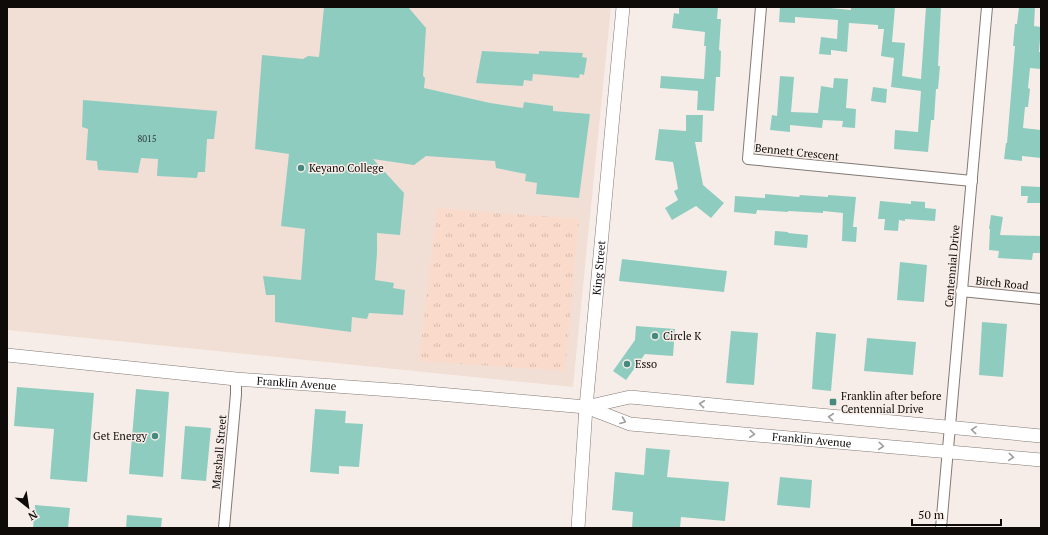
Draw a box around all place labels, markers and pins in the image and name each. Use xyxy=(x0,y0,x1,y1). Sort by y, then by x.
place label: Keyano College xyxy=(309,161,384,175)
marker: Keyano College xyxy=(296,163,306,173)
place label: Circle K xyxy=(663,329,702,343)
marker: Circle K xyxy=(650,331,660,341)
place label: Esso xyxy=(635,357,657,371)
marker: Esso xyxy=(622,359,632,369)
place label: Franklin after before Centennial Drive xyxy=(841,389,942,416)
marker: Franklin after before Centennial Drive xyxy=(828,397,838,407)
place label: Get Energy xyxy=(93,429,147,443)
marker: Get Energy xyxy=(150,431,160,441)

